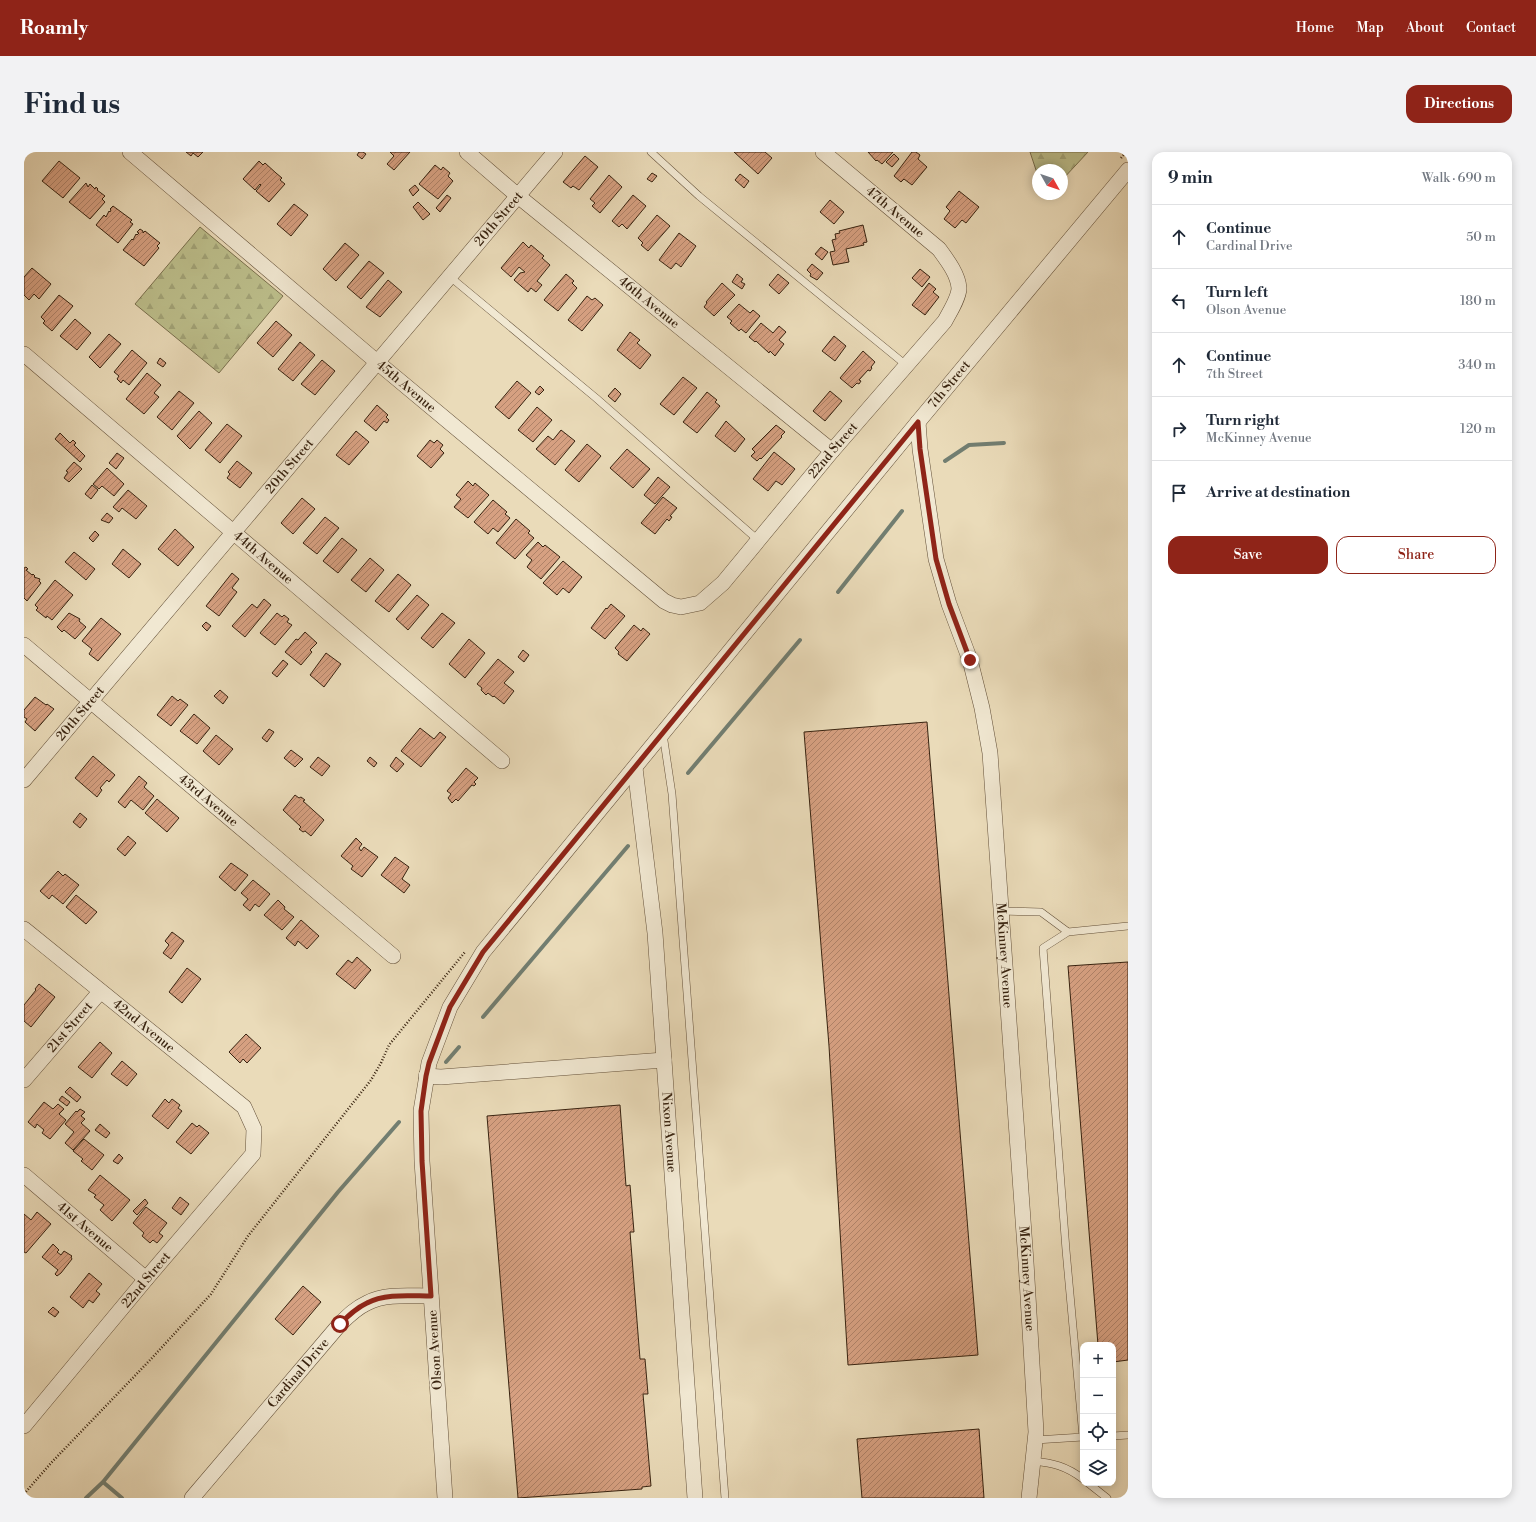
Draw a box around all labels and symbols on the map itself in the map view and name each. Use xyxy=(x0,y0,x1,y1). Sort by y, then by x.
north arrow xyxy=(1032,164,1068,200)
street label: 47th Avenue xyxy=(862,183,928,241)
street label: 20th Street xyxy=(471,188,526,249)
street label: 46th Avenue xyxy=(615,273,683,332)
street label: 45th Avenue xyxy=(373,357,440,416)
street label: 7th Street xyxy=(925,357,974,411)
street label: 22nd Street xyxy=(805,419,861,482)
street label: 20th Street xyxy=(262,435,317,497)
street label: 44th Avenue xyxy=(230,528,297,588)
route end xyxy=(961,651,979,669)
street label: 20th Street xyxy=(53,683,108,744)
street label: 43rd Avenue xyxy=(175,771,242,830)
street label: McKinney Avenue xyxy=(993,902,1016,1009)
street label: 42nd Avenue xyxy=(109,996,179,1056)
street label: 21st Street xyxy=(44,998,96,1056)
street label: Nixon Avenue xyxy=(658,1091,680,1174)
street label: 41st Avenue xyxy=(53,1198,117,1256)
street label: McKinney Avenue xyxy=(1015,1225,1038,1332)
street label: 22nd Street xyxy=(118,1249,174,1311)
street label: Olson Avenue xyxy=(424,1309,446,1391)
route start xyxy=(331,1315,349,1333)
street label: Cardinal Drive xyxy=(264,1335,333,1411)

